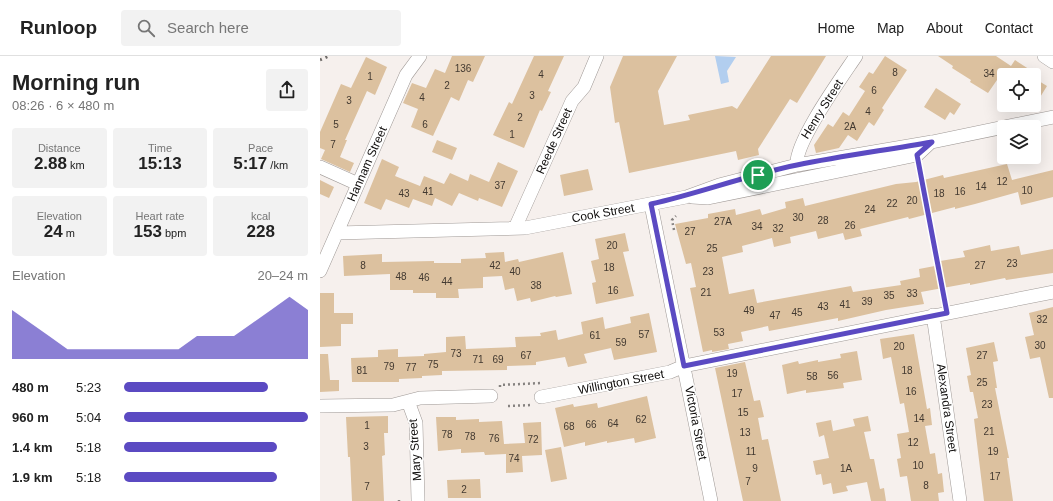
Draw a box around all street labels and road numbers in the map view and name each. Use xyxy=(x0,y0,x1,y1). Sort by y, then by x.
street label: Henry Street xyxy=(798,76,846,141)
street label: Reede Street xyxy=(533,105,575,176)
street label: Hannam Street xyxy=(344,124,390,204)
street label: Cook Street xyxy=(571,200,636,225)
street label: Alexandra Street xyxy=(934,363,960,454)
street label: Willington Street xyxy=(577,367,666,397)
street label: Victoria Street xyxy=(682,385,710,462)
street label: Mary Street xyxy=(406,418,424,481)

